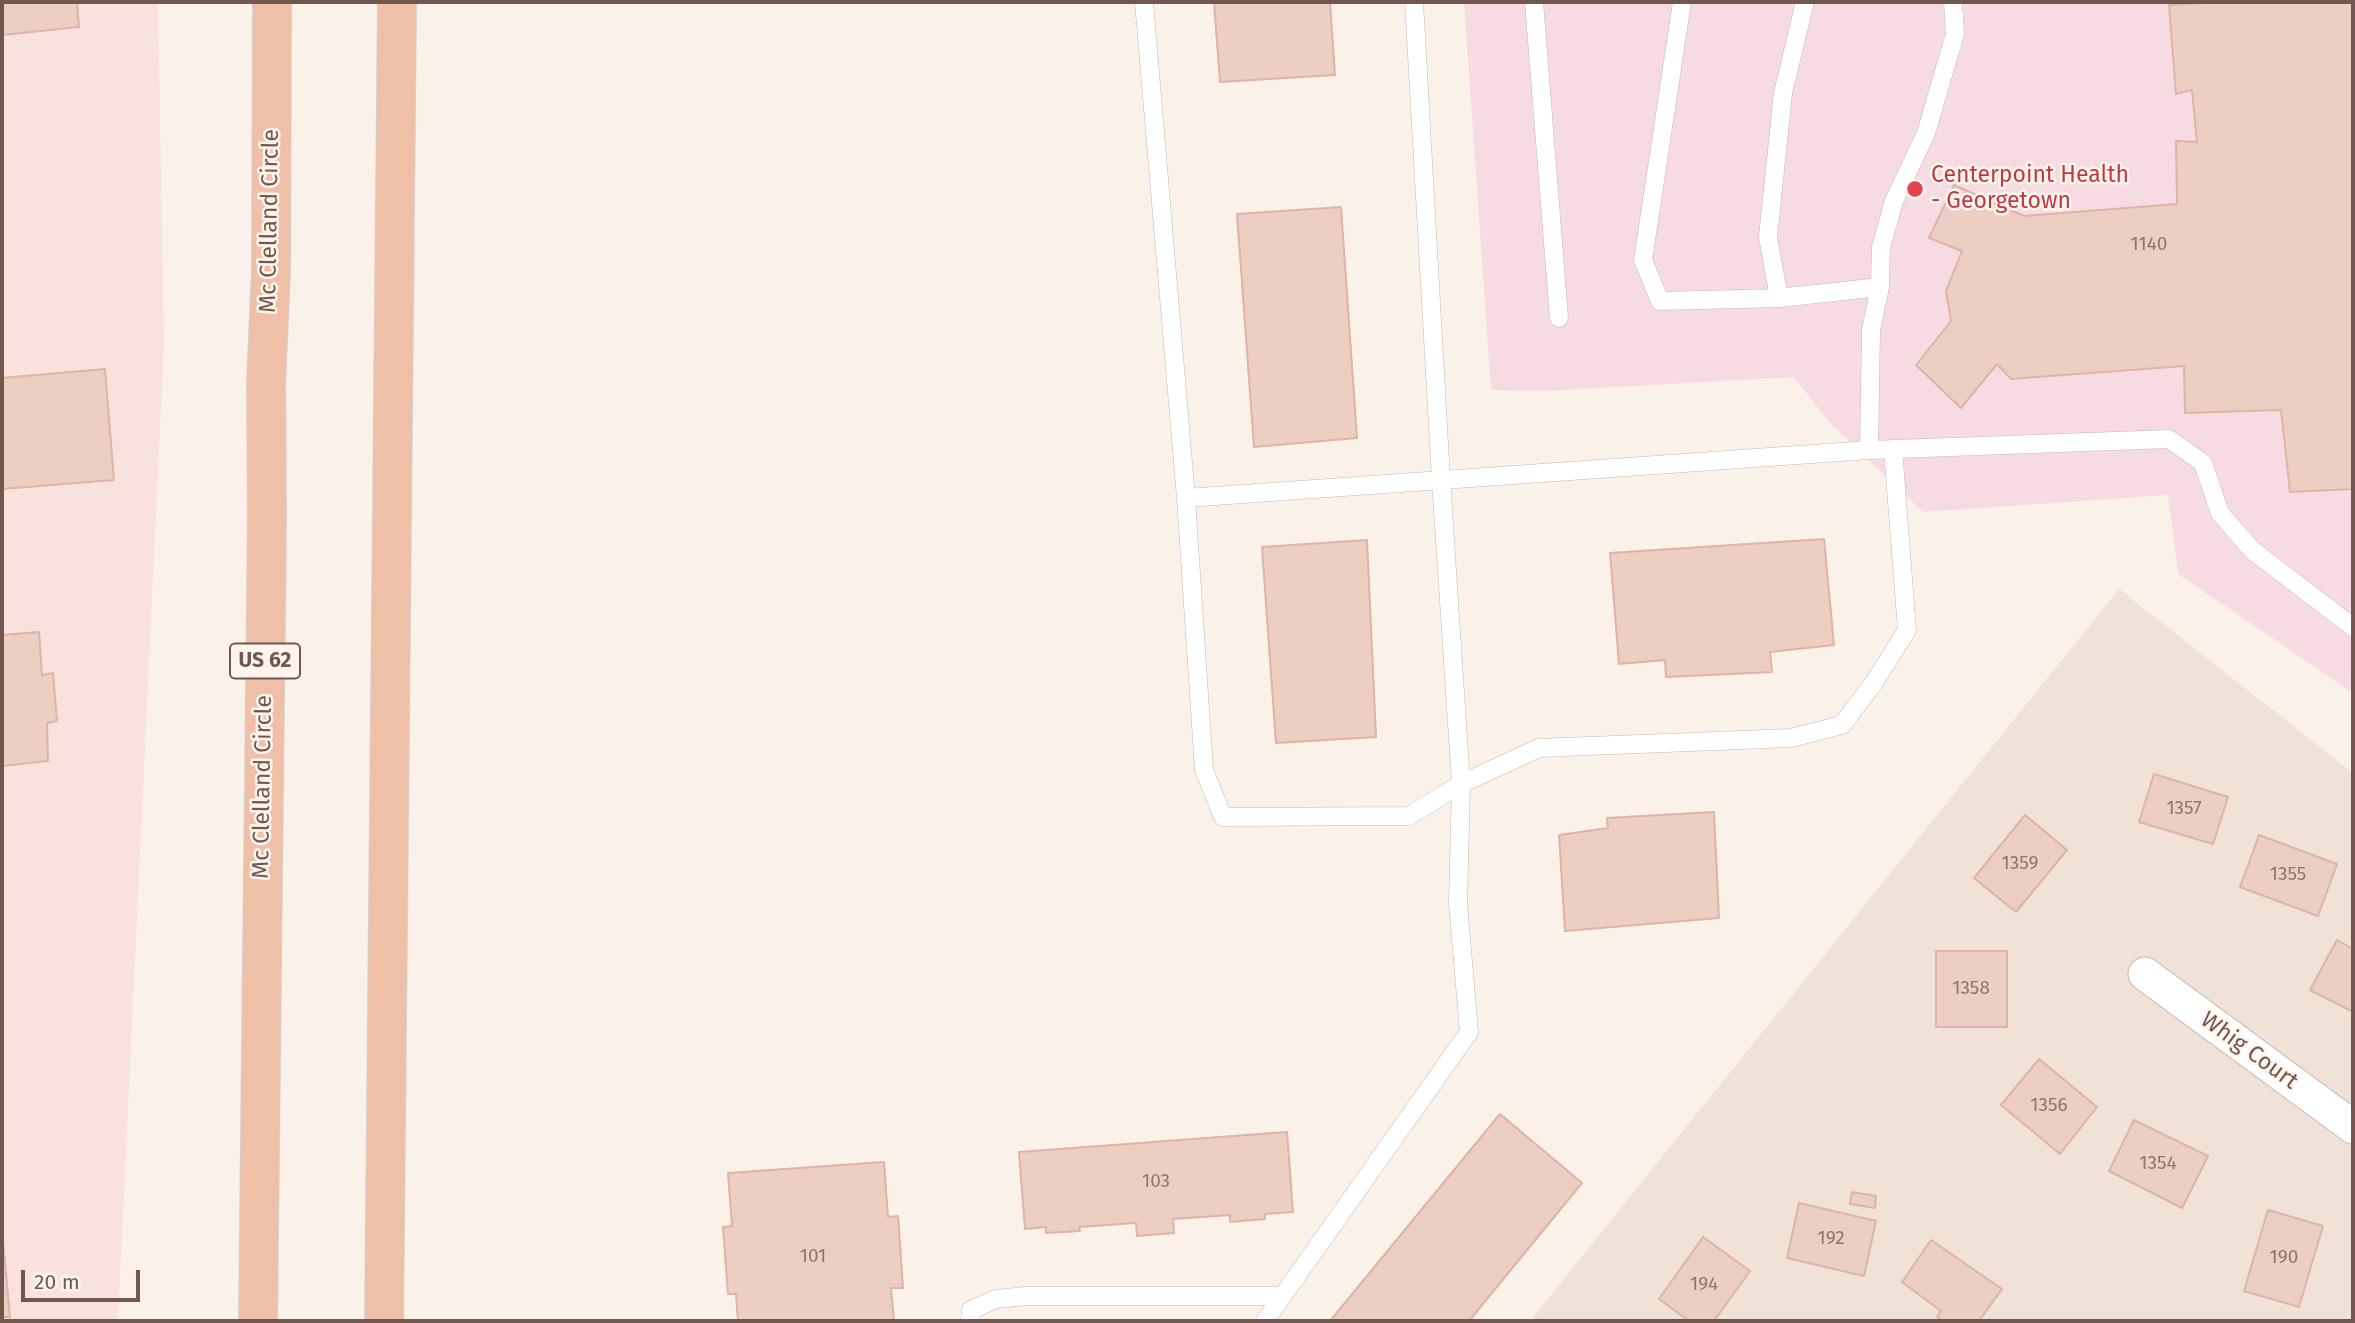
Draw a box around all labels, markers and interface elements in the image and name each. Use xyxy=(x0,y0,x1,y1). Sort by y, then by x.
street label: Mc Clelland Circle xyxy=(255,129,285,313)
place label: Centerpoint Health - Georgetown xyxy=(1931,162,2129,216)
marker: Centerpoint Health - Georgetown xyxy=(1905,179,1925,199)
house number: 1140 xyxy=(2131,234,2167,256)
road number: US 62 xyxy=(230,644,300,678)
street label: Mc Clelland Circle xyxy=(248,695,278,879)
house number: 1357 xyxy=(2166,798,2202,820)
house number: 1359 xyxy=(2002,853,2038,875)
house number: 1355 xyxy=(2270,864,2306,886)
house number: 1358 xyxy=(1952,978,1990,1000)
street label: Whig Court xyxy=(2195,1006,2303,1096)
house number: 1356 xyxy=(2030,1095,2068,1117)
house number: 1354 xyxy=(2139,1153,2177,1175)
house number: 103 xyxy=(1142,1171,1170,1193)
house number: 192 xyxy=(1817,1228,1845,1250)
house number: 101 xyxy=(800,1246,826,1268)
house number: 190 xyxy=(2270,1247,2298,1269)
scale bar xyxy=(24,1256,144,1300)
text: 20 m xyxy=(34,1269,80,1295)
house number: 194 xyxy=(1690,1274,1718,1296)

